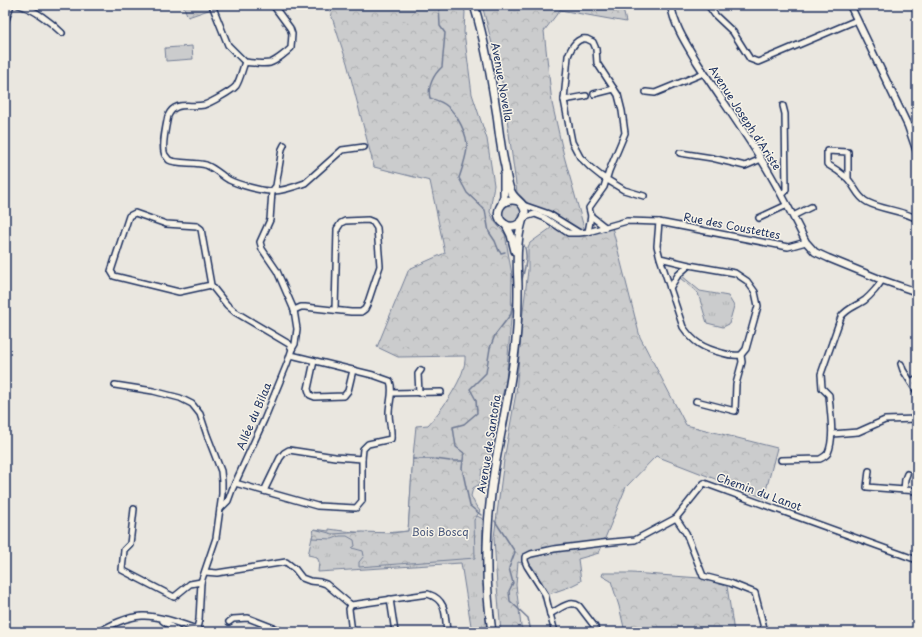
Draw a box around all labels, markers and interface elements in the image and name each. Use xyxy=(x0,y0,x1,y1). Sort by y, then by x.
street label: Avenue Novella xyxy=(487,41,518,123)
street label: Avenue Joseph d'Ariste xyxy=(705,62,786,174)
street label: Rue des Coustettes xyxy=(682,208,782,243)
street label: Allée du Bilaa xyxy=(232,379,275,452)
street label: Avenue de Santoña xyxy=(472,393,505,495)
street label: Chemin du Lanot xyxy=(714,468,805,515)
park label: Bois Boscq xyxy=(411,523,469,540)

